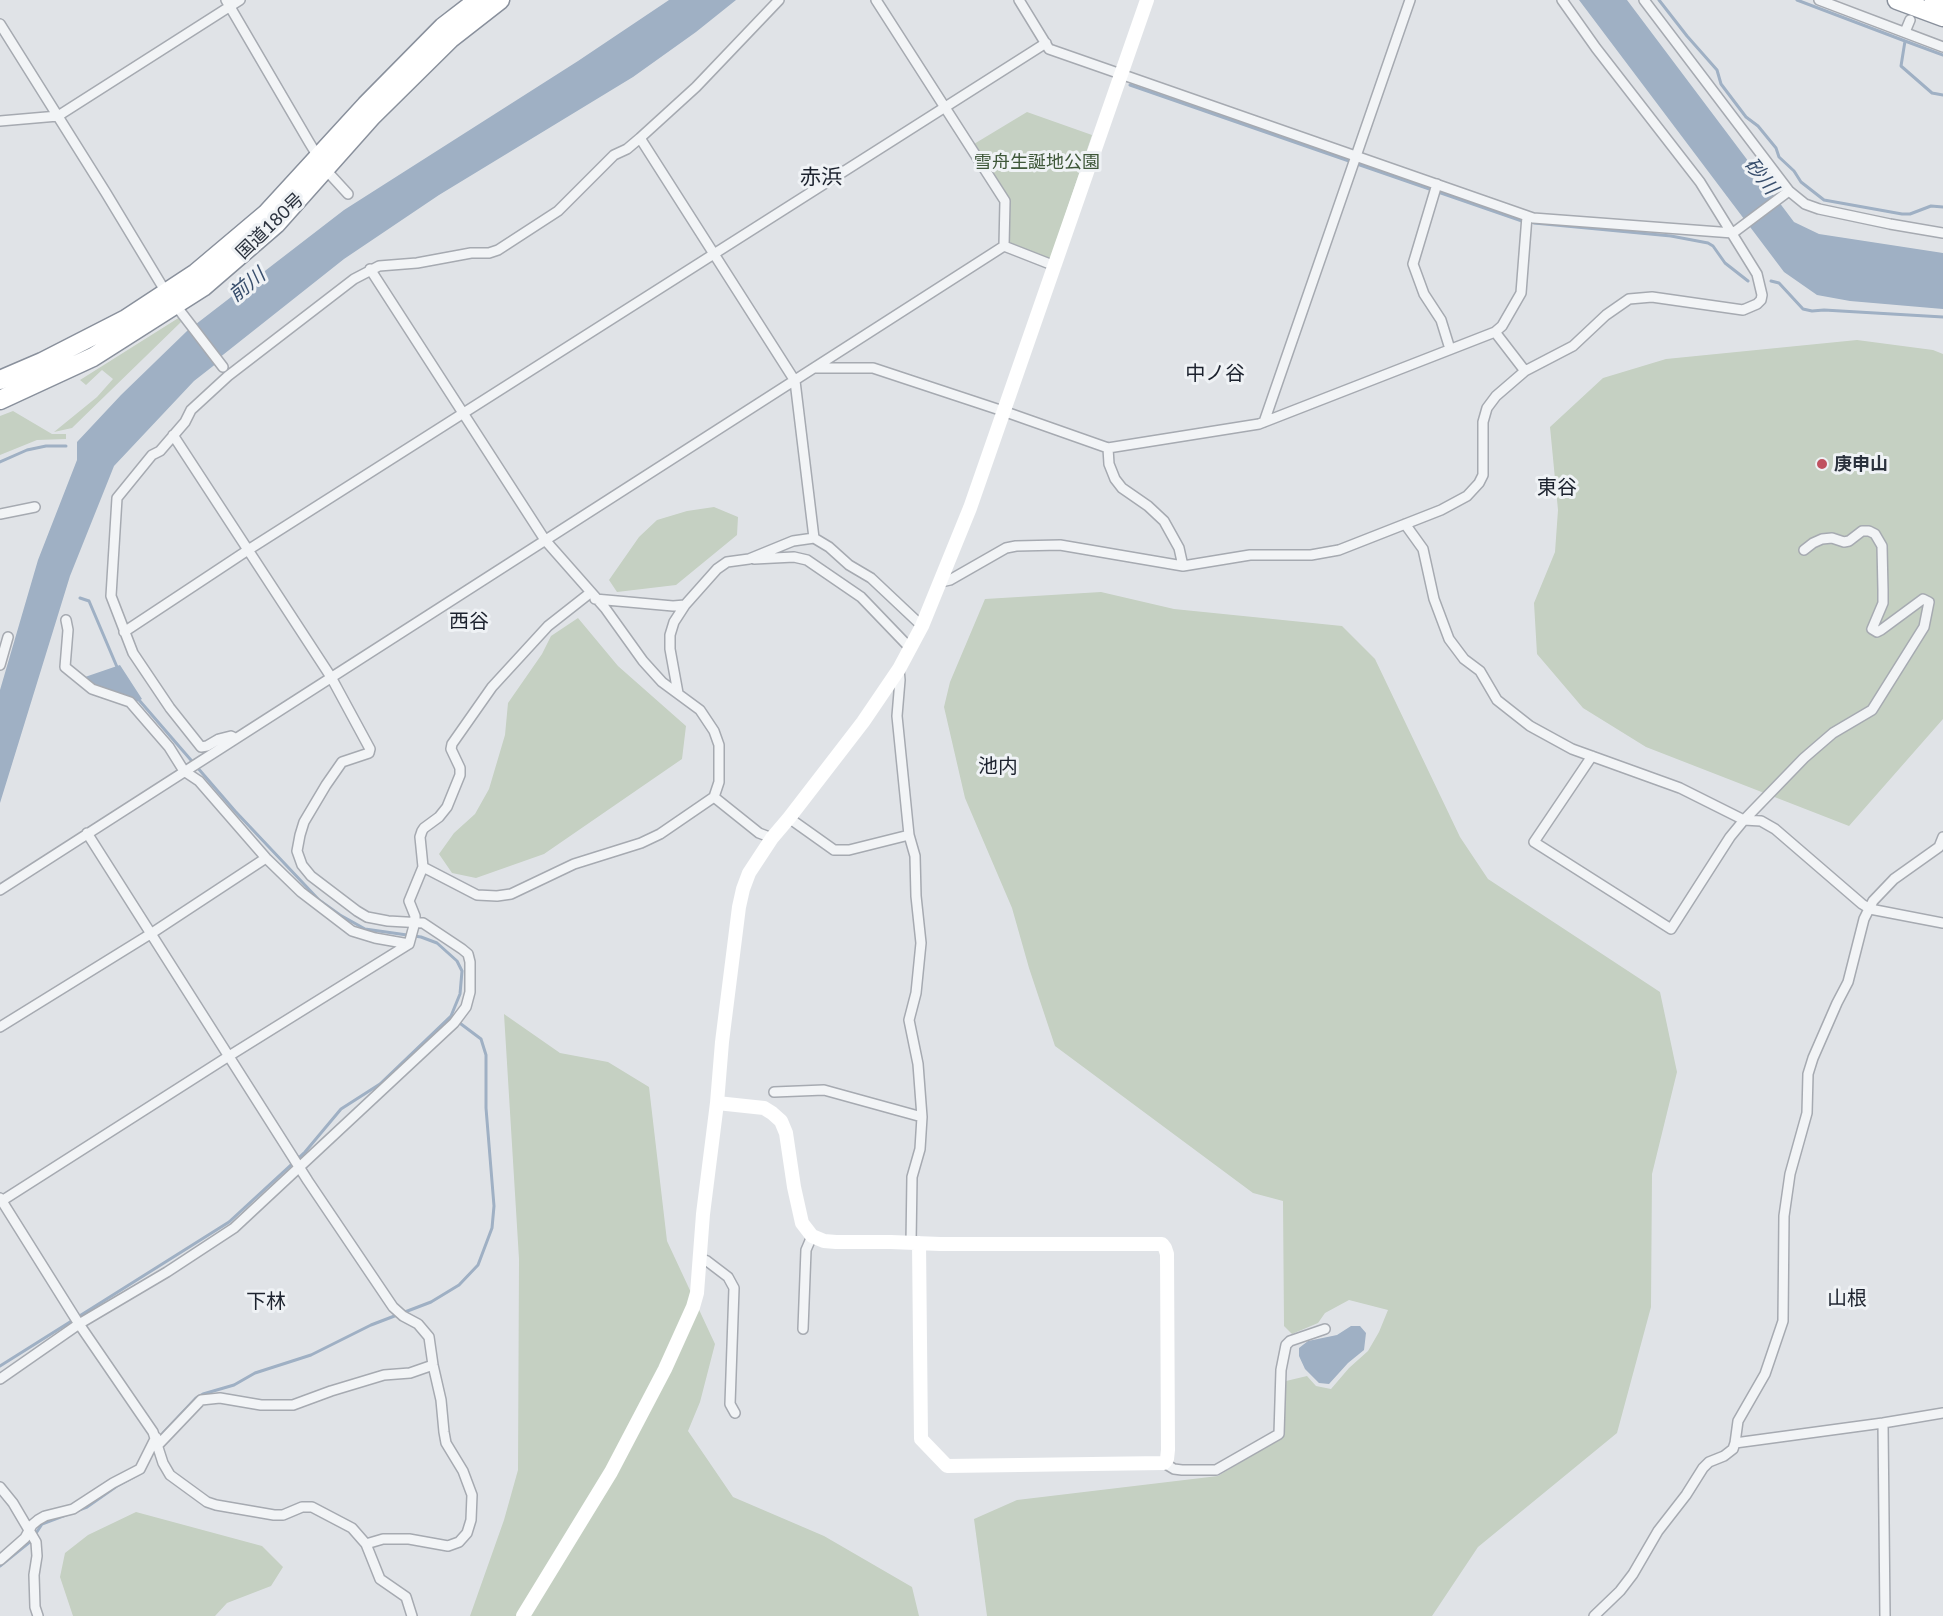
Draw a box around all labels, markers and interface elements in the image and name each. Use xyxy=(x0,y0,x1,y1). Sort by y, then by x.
park label: 雪舟生誕地公園 xyxy=(974,151,1100,173)
water label: 砂川 xyxy=(1739,153,1783,199)
district label: 赤浜 xyxy=(800,164,842,190)
street label: 国道180号 xyxy=(232,189,308,263)
water label: 前川 xyxy=(224,263,270,307)
district label: 中ノ谷 xyxy=(1185,362,1245,386)
place label: 庚申山 xyxy=(1834,453,1888,475)
marker: 庚申山 xyxy=(1815,457,1829,471)
district label: 東谷 xyxy=(1537,476,1577,500)
district label: 西谷 xyxy=(449,610,489,634)
district label: 池内 xyxy=(978,755,1018,779)
district label: 山根 xyxy=(1827,1287,1867,1311)
district label: 下林 xyxy=(246,1290,286,1314)

